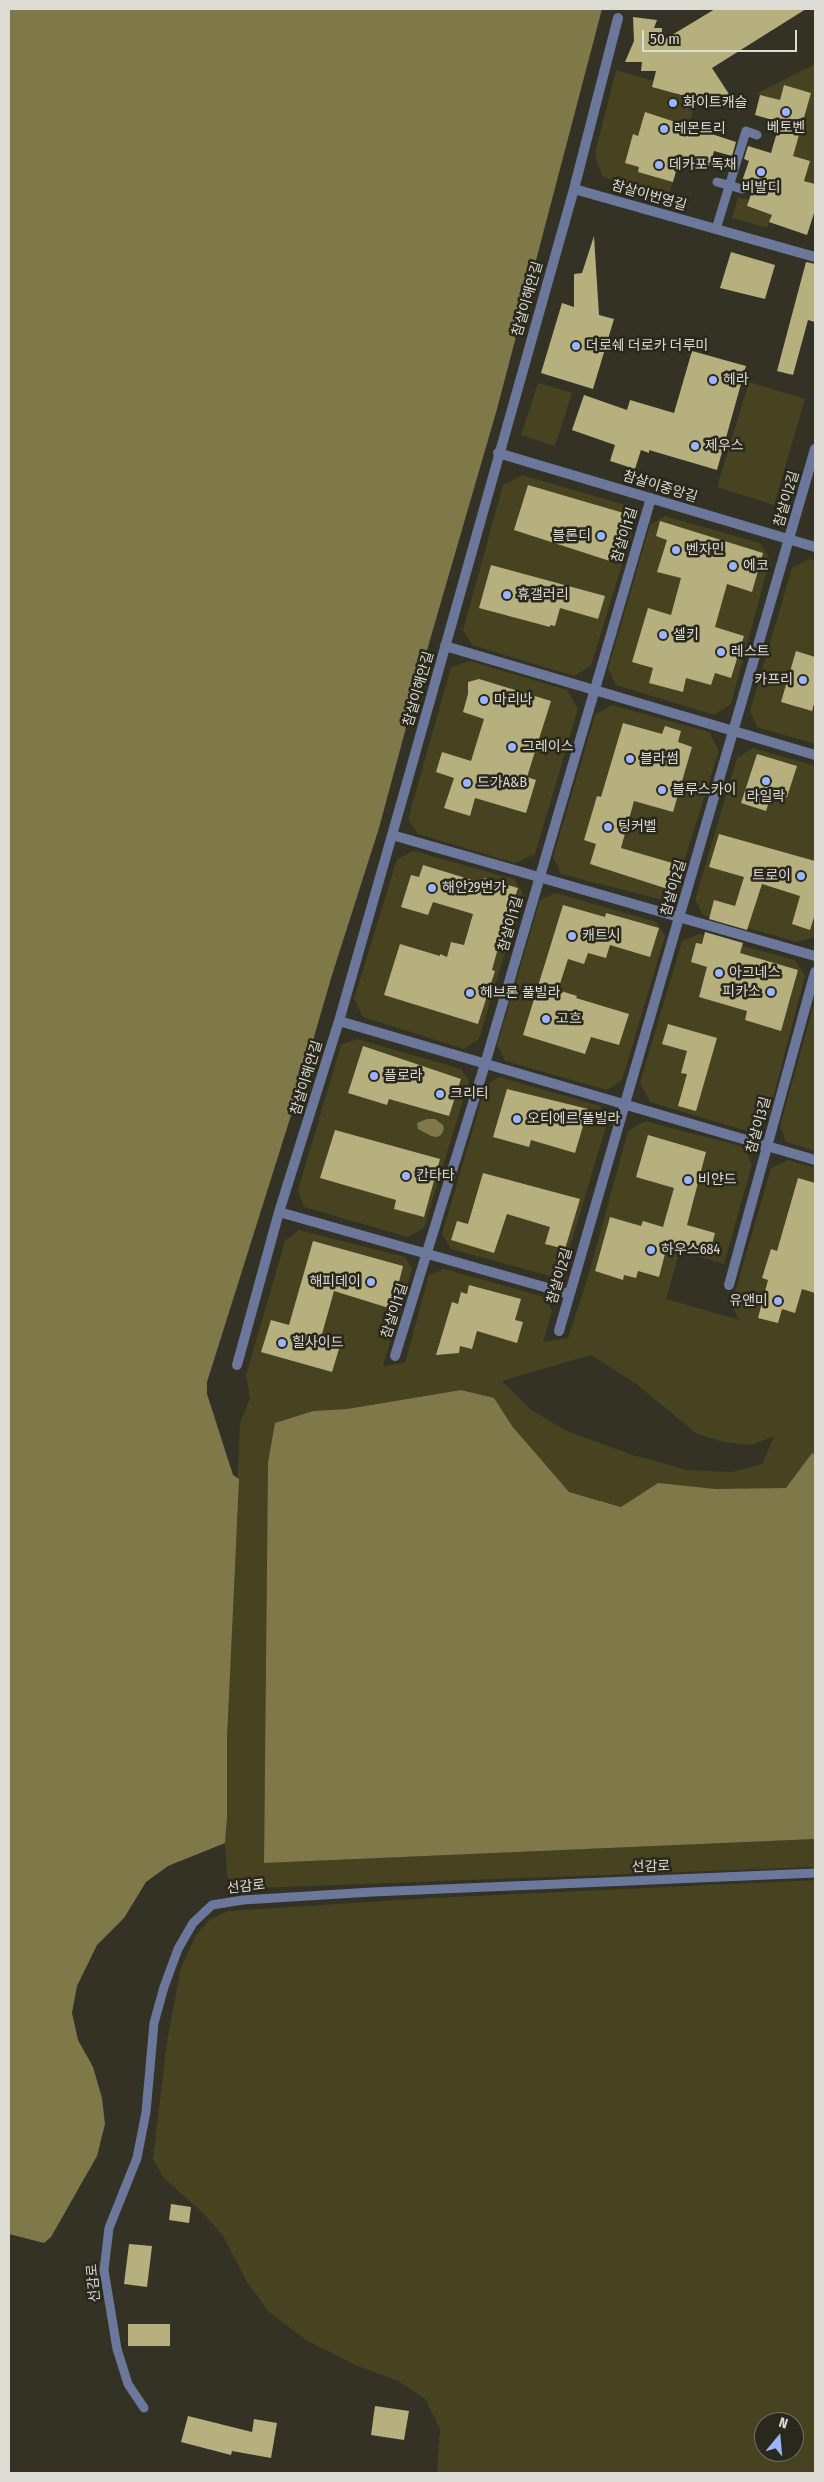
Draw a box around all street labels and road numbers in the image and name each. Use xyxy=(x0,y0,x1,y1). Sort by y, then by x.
street label: 참살이번영길 xyxy=(610,177,688,215)
street label: 참살이해안길 xyxy=(509,260,547,338)
street label: 참살이중앙길 xyxy=(621,468,699,506)
street label: 참살이2길 xyxy=(771,469,803,529)
street label: 참살이1길 xyxy=(609,505,641,565)
street label: 참살이해안길 xyxy=(400,650,438,728)
street label: 참살이2길 xyxy=(658,858,690,918)
street label: 참살이1길 xyxy=(495,894,527,954)
street label: 참살이해안길 xyxy=(288,1039,326,1117)
street label: 참살이3길 xyxy=(743,1095,775,1155)
street label: 참살이2길 xyxy=(544,1246,576,1306)
street label: 참살이1길 xyxy=(378,1281,412,1341)
street label: 선감로 xyxy=(631,1858,671,1876)
street label: 선감로 xyxy=(226,1877,266,1897)
street label: 선감로 xyxy=(84,2263,104,2303)

